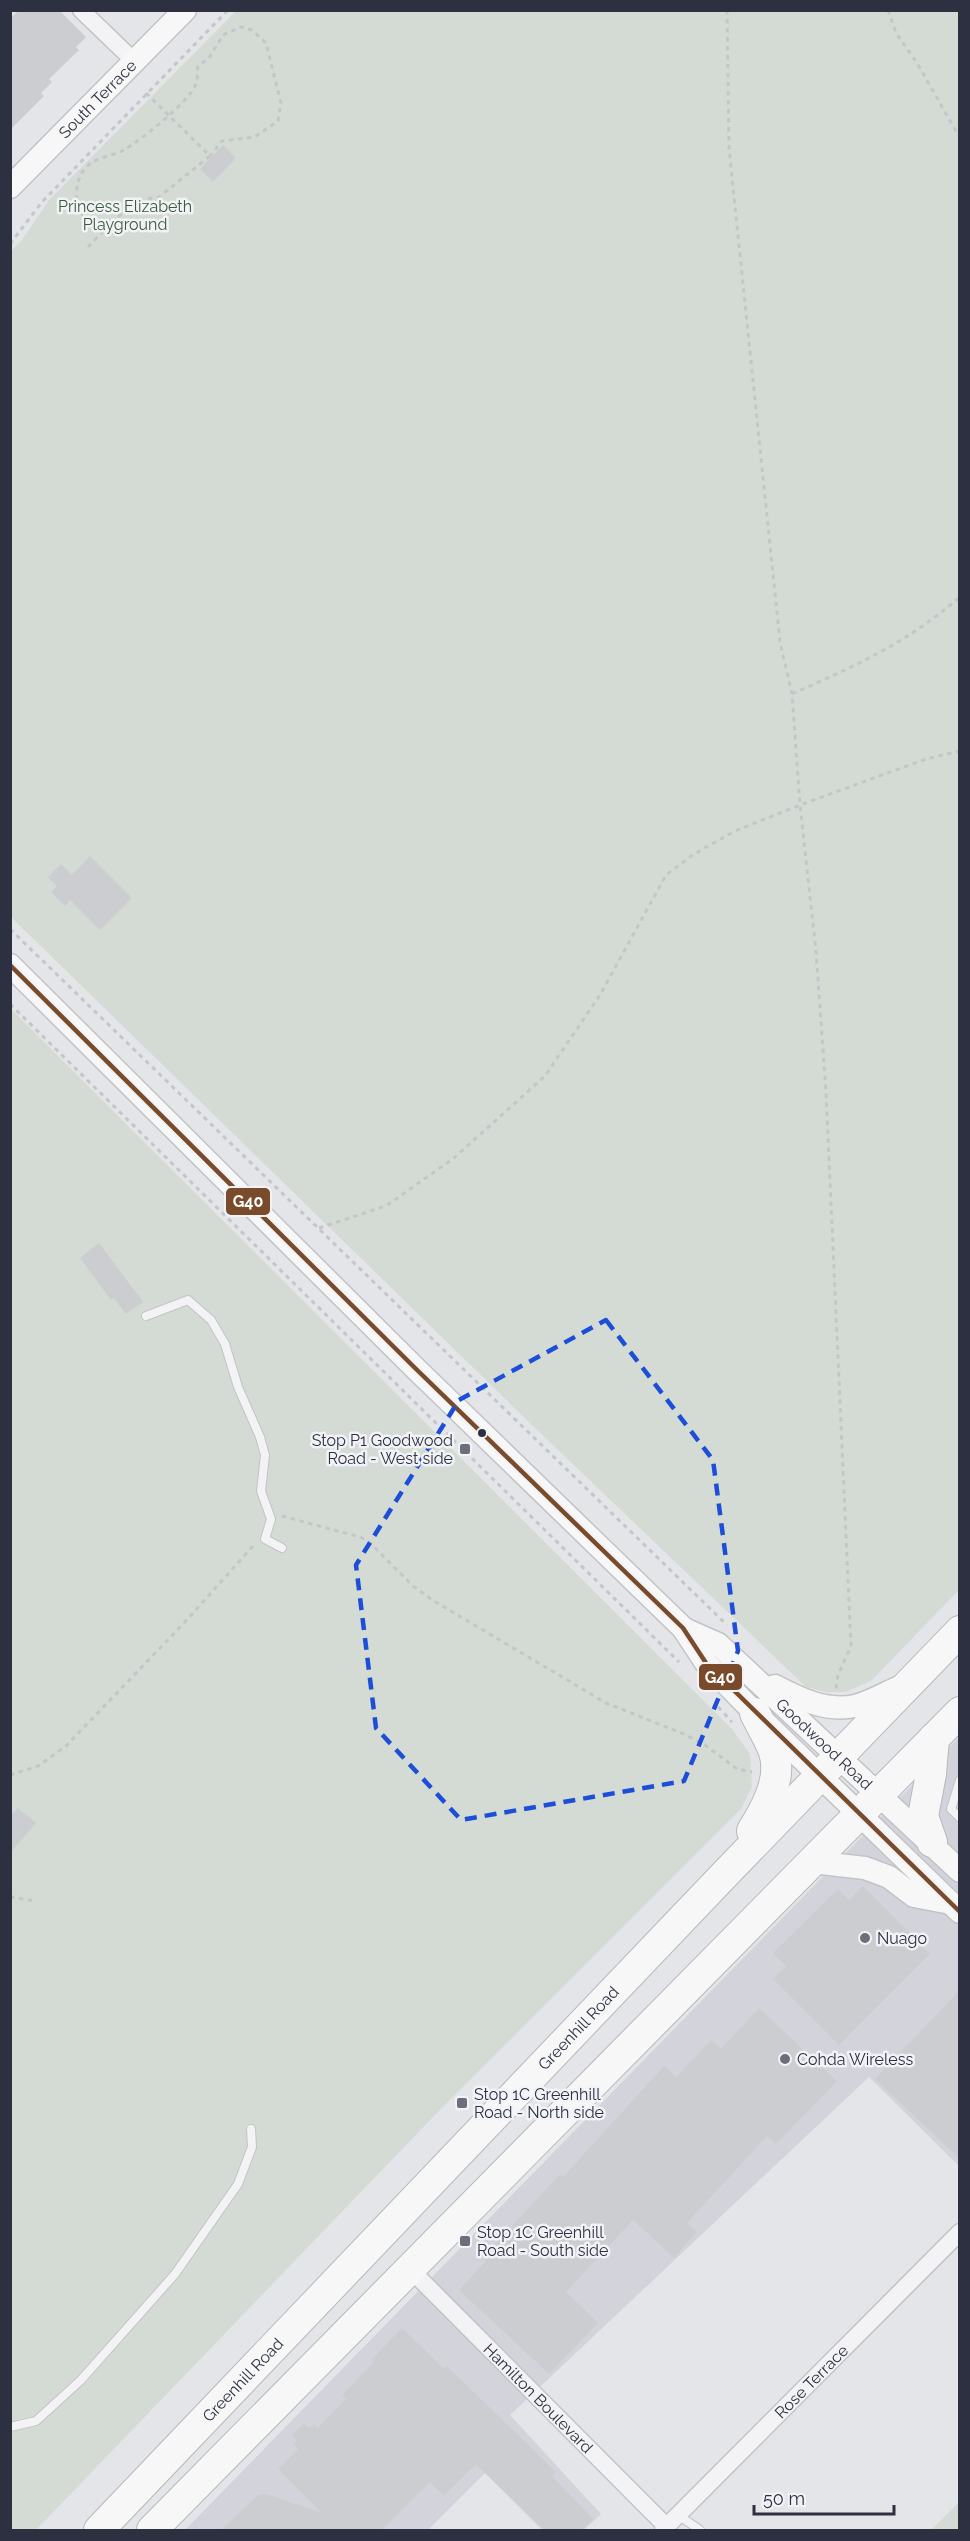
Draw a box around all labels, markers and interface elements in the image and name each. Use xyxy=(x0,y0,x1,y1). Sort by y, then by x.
street label: South Terrace xyxy=(54,56,140,142)
park label: Princess Elizabeth Playground xyxy=(58,197,192,234)
line badge: G40 xyxy=(225,1187,271,1216)
text: G40 xyxy=(233,1192,263,1211)
unlabelled marker xyxy=(476,1427,488,1439)
place label: Stop P1 Goodwood Road - West side xyxy=(312,1431,453,1468)
marker: Stop P1 Goodwood Road - West side xyxy=(458,1442,472,1456)
line badge: G40 xyxy=(698,1663,743,1691)
text: G40 xyxy=(705,1668,735,1687)
street label: Goodwood Road xyxy=(772,1694,876,1793)
place label: Nuago xyxy=(877,1929,927,1948)
marker: Nuago xyxy=(858,1931,872,1945)
street label: Greenhill Road xyxy=(534,1982,623,2074)
place label: Cohda Wireless xyxy=(797,2050,913,2069)
marker: Cohda Wireless xyxy=(778,2052,792,2066)
place label: Stop 1C Greenhill Road - North side xyxy=(474,2085,604,2122)
marker: Stop 1C Greenhill Road - North side xyxy=(455,2096,469,2110)
place label: Stop 1C Greenhill Road - South side xyxy=(477,2223,608,2260)
marker: Stop 1C Greenhill Road - South side xyxy=(458,2234,472,2248)
street label: Greenhill Road xyxy=(198,2334,287,2425)
street label: Hamilton Boulevard xyxy=(480,2339,597,2457)
street label: Rose Terrace xyxy=(771,2341,852,2422)
scale bar xyxy=(754,2478,894,2516)
text: 50 m xyxy=(763,2488,805,2509)

